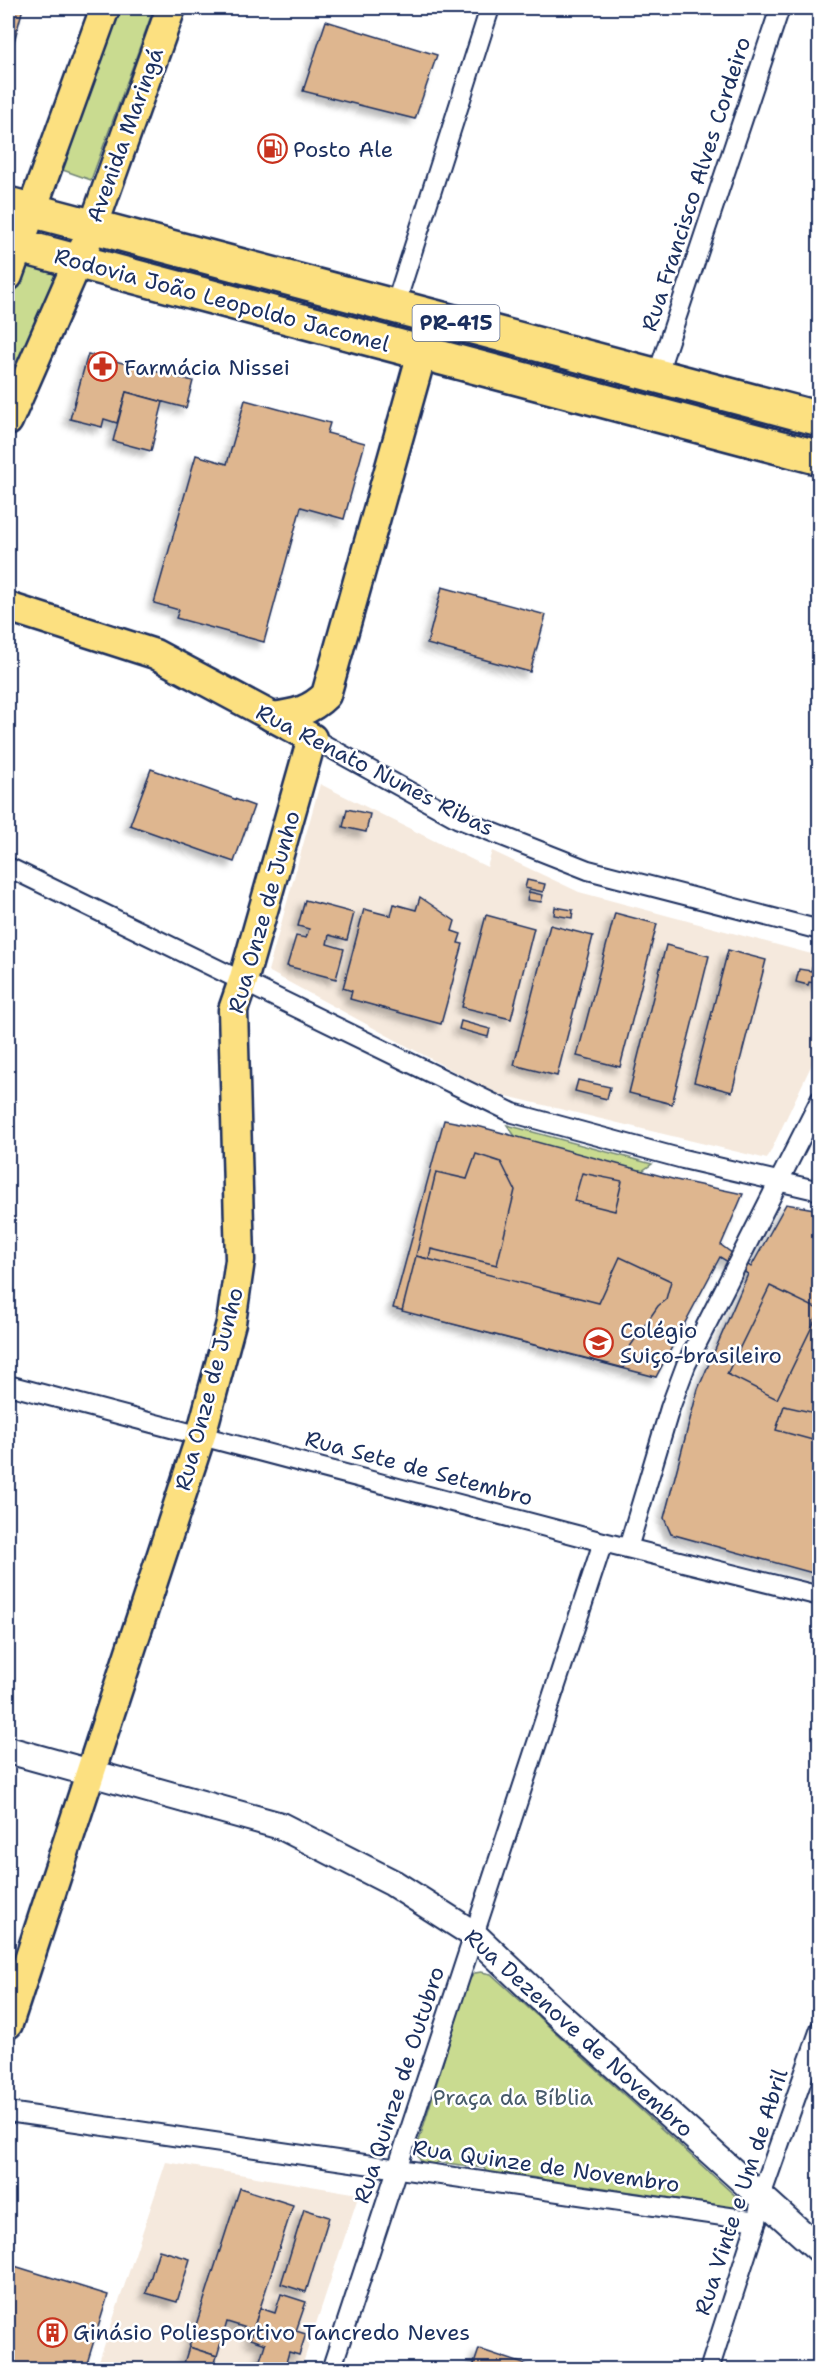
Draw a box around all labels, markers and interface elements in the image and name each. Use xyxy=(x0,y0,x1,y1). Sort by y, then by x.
street label: Rua Francisco Alves Cordeiro xyxy=(635,33,757,335)
street label: Avenida Maringá xyxy=(80,43,170,226)
fuel station icon: Posto Ale xyxy=(256,133,288,165)
place label: Posto Ale xyxy=(293,135,393,164)
street label: Rodovia João Leopoldo Jacomel xyxy=(51,241,393,359)
road number: PR-415 xyxy=(412,305,500,341)
pharmacy icon: Farmácia Nissei xyxy=(87,351,119,383)
place label: Farmácia Nissei xyxy=(124,353,290,382)
street label: Rua Renato Nunes Ribas xyxy=(251,697,499,843)
street label: Rua Onze de Junho xyxy=(221,807,307,1017)
street label: Rua Onze de Junho xyxy=(168,1284,250,1494)
place label: Colégio Suiço-brasileiro xyxy=(620,1316,782,1370)
school or university icon: Colégio Suiço-brasileiro xyxy=(583,1327,615,1359)
street label: Rua Sete de Setembro xyxy=(302,1424,536,1512)
street label: Rua Dezenove de Novembro xyxy=(458,1922,700,2144)
street label: Rua Quinze de Outubro xyxy=(347,1963,451,2207)
street label: Rua Vinte e Um de Abril xyxy=(687,2065,795,2319)
park label: Praça da Bíblia xyxy=(433,2083,593,2112)
street label: Rua Quinze de Novembro xyxy=(410,2133,682,2199)
building icon: Ginásio Poliesportivo Tancredo Neves xyxy=(36,2316,68,2348)
place label: Ginásio Poliesportivo Tancredo Neves xyxy=(73,2318,470,2347)

